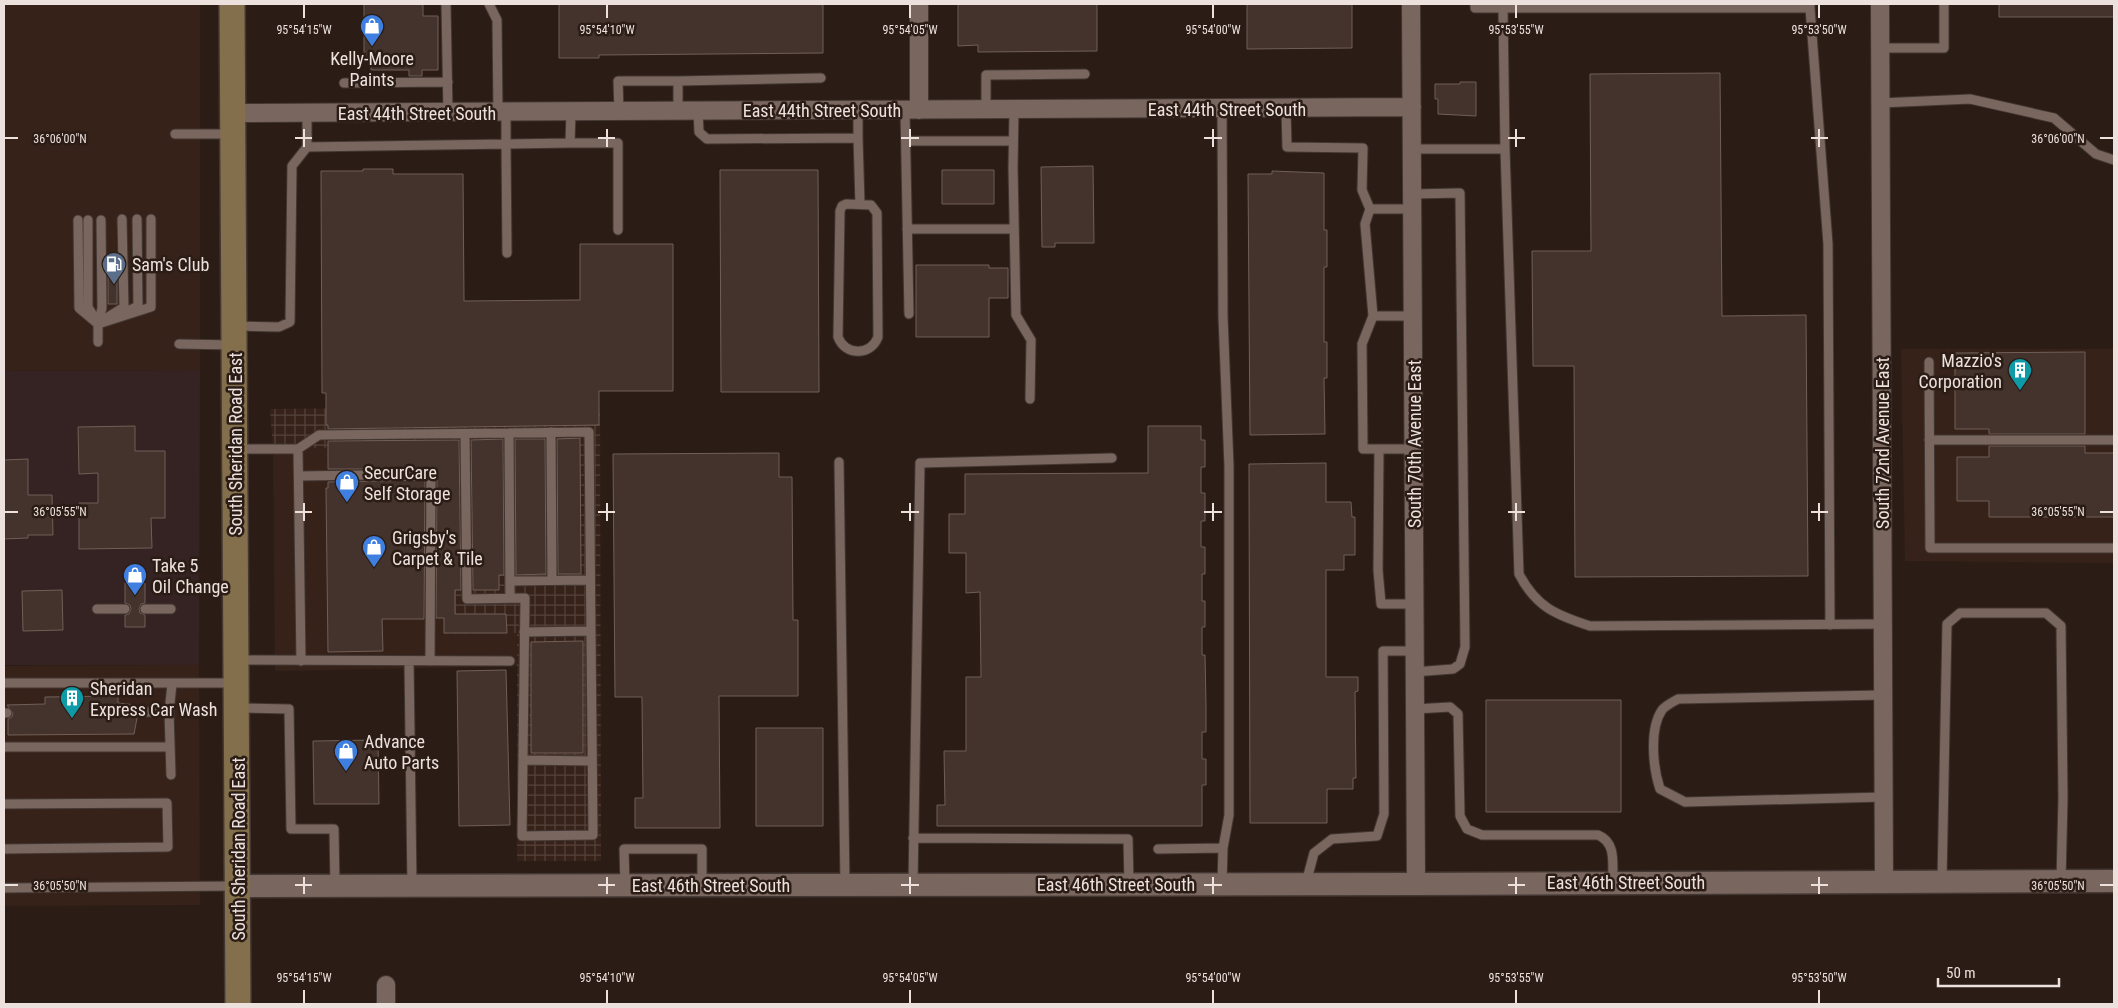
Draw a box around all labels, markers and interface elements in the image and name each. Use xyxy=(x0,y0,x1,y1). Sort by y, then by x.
shop icon: Kelly-Moore Paints xyxy=(359,13,385,47)
text: 95°54'15"W xyxy=(276,23,332,37)
text: 95°54'10"W xyxy=(579,23,635,37)
text: 95°54'05"W xyxy=(882,23,938,37)
text: 95°54'00"W xyxy=(1185,23,1241,37)
text: 95°53'55"W xyxy=(1488,23,1544,37)
text: 95°53'50"W xyxy=(1791,23,1847,37)
place label: Kelly-Moore Paints xyxy=(330,48,414,90)
street label: East 44th Street South xyxy=(1148,99,1306,120)
street label: East 44th Street South xyxy=(743,100,901,121)
street label: East 44th Street South xyxy=(338,103,496,124)
text: 36°06'00"N xyxy=(33,132,87,146)
text: 36°06'00"N xyxy=(2031,132,2085,146)
fuel station icon: Sam's Club xyxy=(101,251,127,285)
place label: Sam's Club xyxy=(132,254,209,275)
place label: Mazzio's Corporation xyxy=(1918,350,2002,392)
street label: South Sheridan Road East xyxy=(225,352,246,536)
street label: South 72nd Avenue East xyxy=(1872,357,1893,529)
building icon: Mazzio's Corporation xyxy=(2007,357,2033,391)
street label: South 70th Avenue East xyxy=(1404,360,1425,528)
place label: SecurCare Self Storage xyxy=(364,462,450,504)
shop icon: SecurCare Self Storage xyxy=(334,469,360,503)
text: 36°05'55"N xyxy=(33,505,87,519)
text: 36°05'55"N xyxy=(2031,505,2085,519)
place label: Grigsby's Carpet & Tile xyxy=(392,527,483,569)
shop icon: Grigsby's Carpet & Tile xyxy=(361,534,387,568)
place label: Take 5 Oil Change xyxy=(152,555,229,597)
shop icon: Take 5 Oil Change xyxy=(122,562,148,596)
place label: Sheridan Express Car Wash xyxy=(90,678,217,720)
building icon: Sheridan Express Car Wash xyxy=(59,685,85,719)
place label: Advance Auto Parts xyxy=(364,731,439,773)
shop icon: Advance Auto Parts xyxy=(333,738,359,772)
street label: South Sheridan Road East xyxy=(228,757,249,941)
street label: East 46th Street South xyxy=(1547,872,1705,893)
street label: East 46th Street South xyxy=(1037,874,1195,895)
street label: East 46th Street South xyxy=(632,875,790,896)
text: 36°05'50"N xyxy=(33,879,87,893)
text: 36°05'50"N xyxy=(2031,879,2085,893)
scale bar xyxy=(1938,956,2059,988)
text: 50 m xyxy=(1946,964,1976,982)
text: 95°54'15"W xyxy=(276,971,332,985)
text: 95°54'10"W xyxy=(579,971,635,985)
text: 95°54'05"W xyxy=(882,971,938,985)
text: 95°54'00"W xyxy=(1185,971,1241,985)
text: 95°53'55"W xyxy=(1488,971,1544,985)
text: 95°53'50"W xyxy=(1791,971,1847,985)

